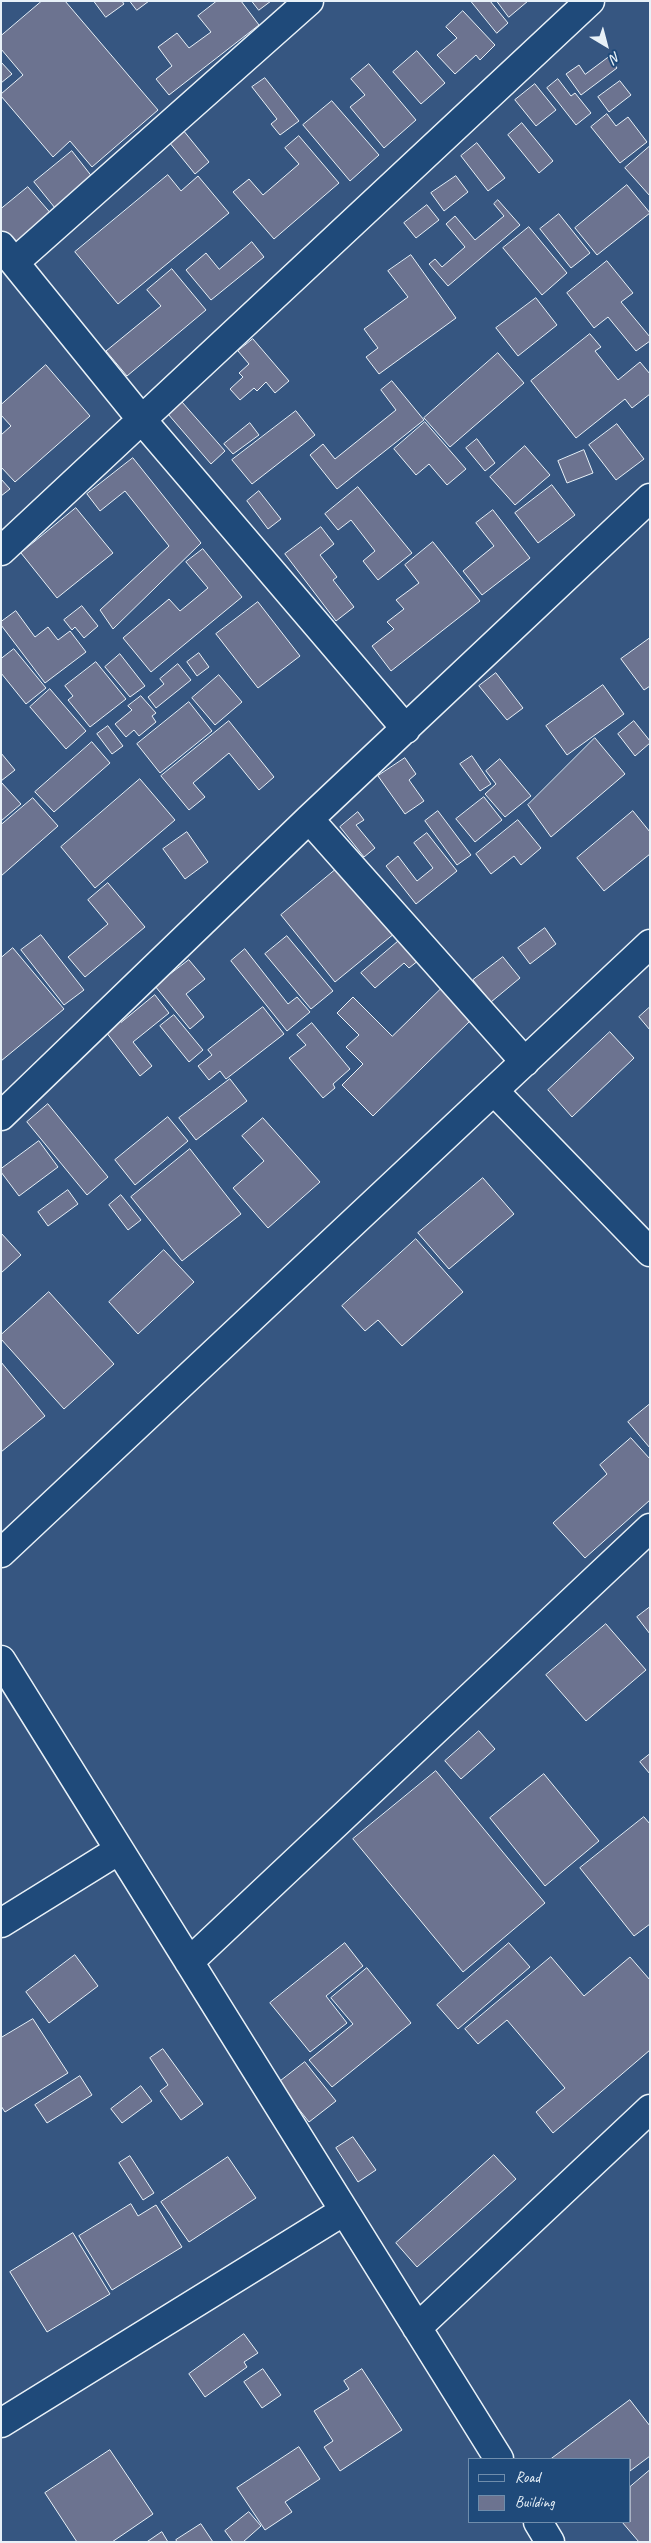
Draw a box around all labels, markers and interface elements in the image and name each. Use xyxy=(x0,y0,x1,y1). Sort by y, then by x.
north arrow xyxy=(581,20,631,70)
text: N xyxy=(607,48,624,67)
legend xyxy=(468,2458,631,2523)
text: Road xyxy=(515,2468,540,2487)
text: Building xyxy=(515,2493,554,2512)

